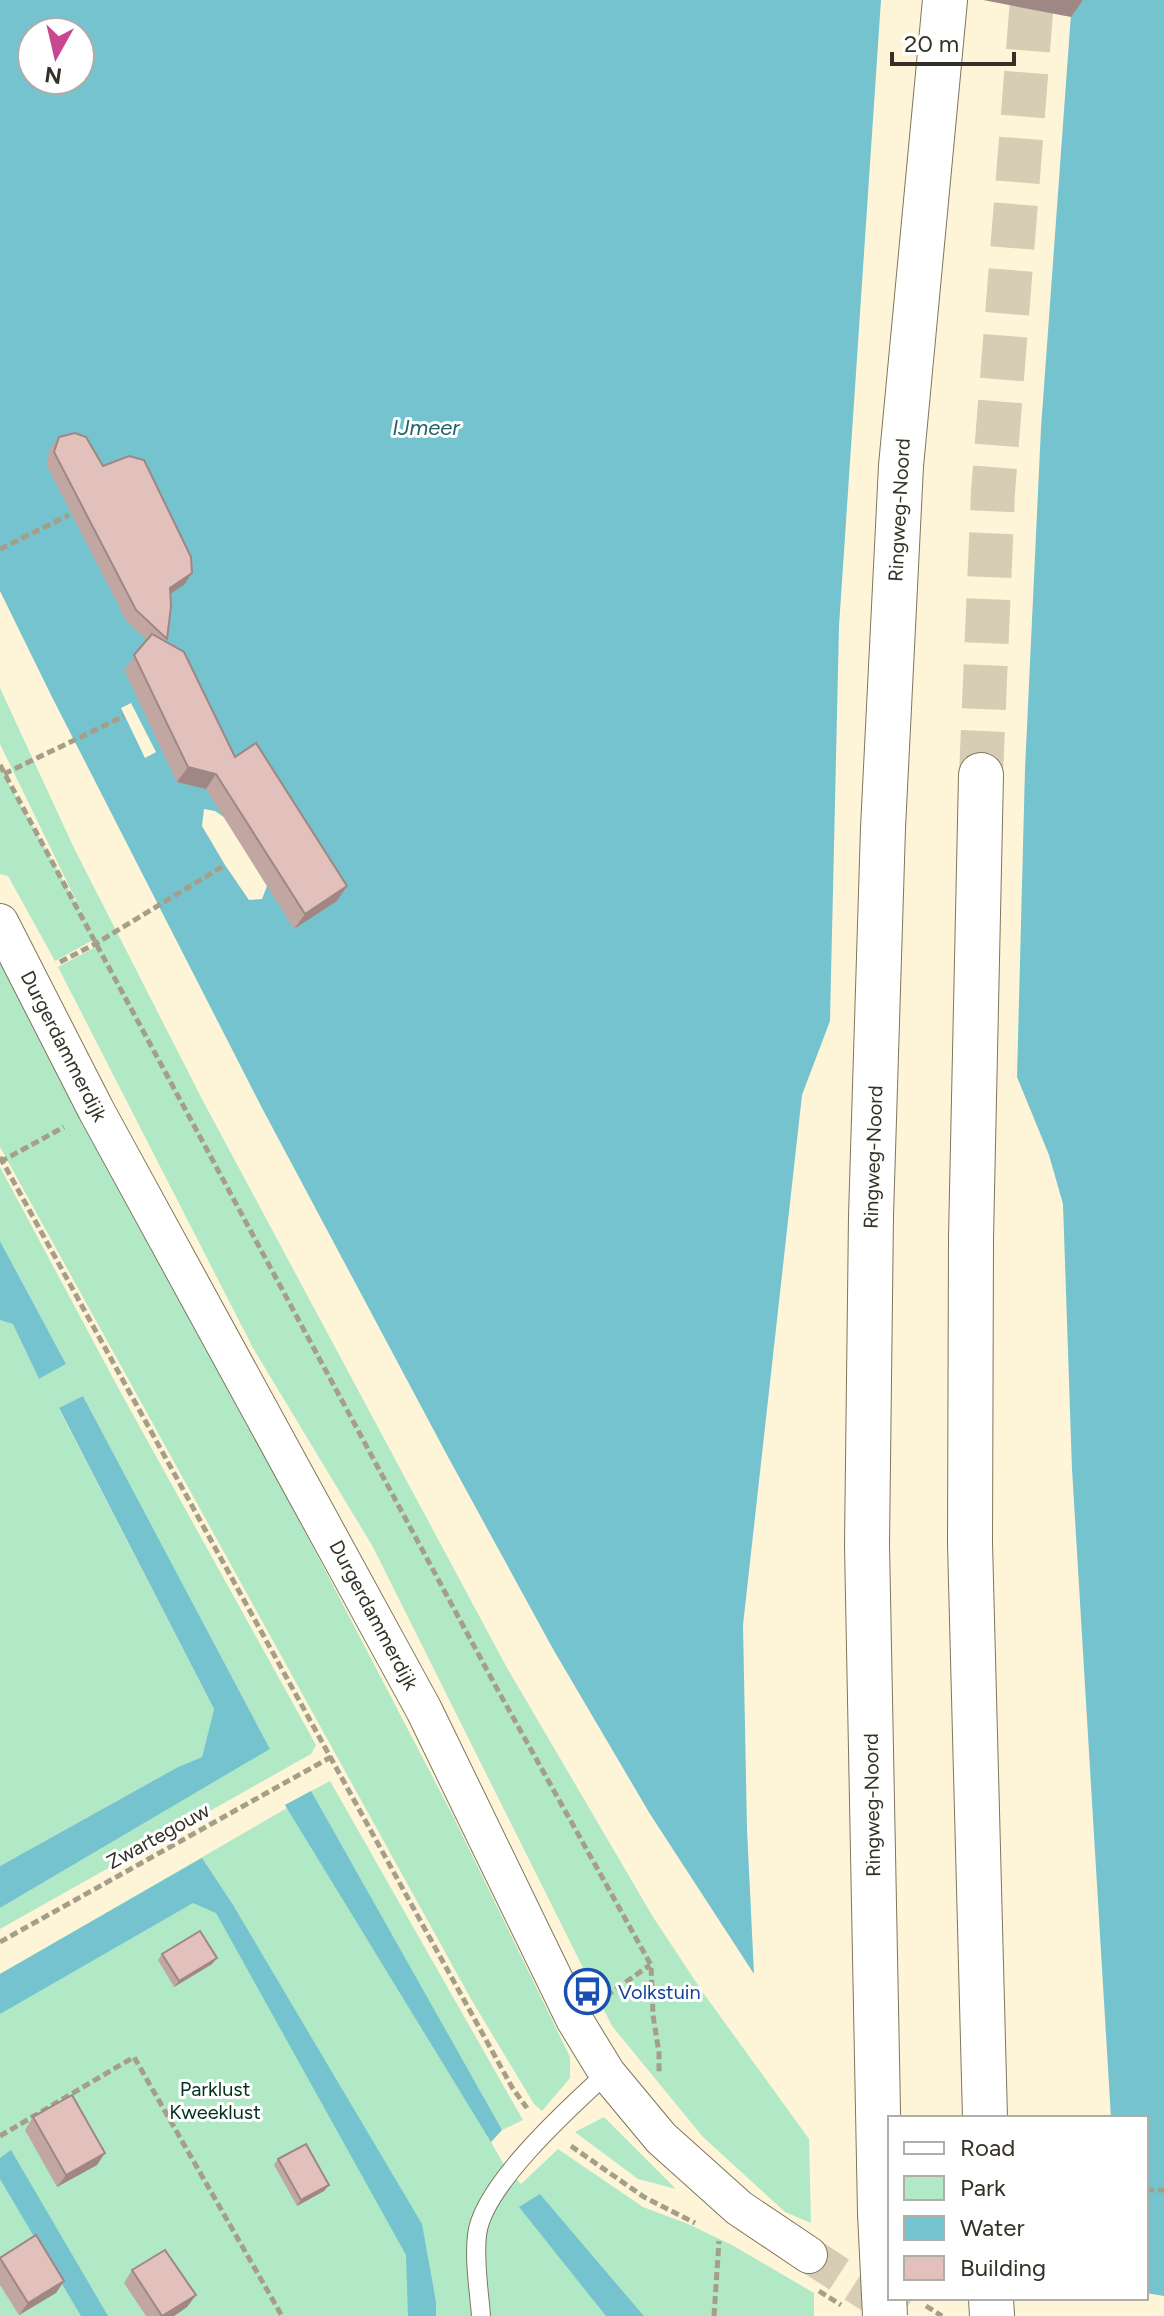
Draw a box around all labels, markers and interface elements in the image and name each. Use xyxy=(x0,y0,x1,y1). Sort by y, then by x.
north arrow xyxy=(16,16,96,96)
scale bar xyxy=(892,16,1014,66)
text: 20 m xyxy=(904,29,959,58)
text: N xyxy=(43,61,64,90)
water label: IJmeer xyxy=(392,414,461,441)
street label: Ringweg-Noord xyxy=(883,438,915,582)
street label: Durgerdammerdijk xyxy=(16,967,113,1126)
street label: Ringweg-Noord xyxy=(859,1085,887,1229)
street label: Durgerdammerdijk xyxy=(324,1536,424,1694)
street label: Ringweg-Noord xyxy=(859,1733,885,1877)
street label: Zwartegouw xyxy=(102,1798,214,1874)
bus stop icon: Volkstuin xyxy=(563,1968,611,2016)
place label: Volkstuin xyxy=(618,1980,701,2004)
park label: Parklust Kweeklust xyxy=(169,2077,261,2124)
legend xyxy=(888,2116,1148,2300)
text: Road xyxy=(960,2133,1015,2162)
text: Park xyxy=(960,2173,1006,2202)
text: Water xyxy=(960,2213,1025,2242)
text: Building xyxy=(960,2253,1046,2282)

